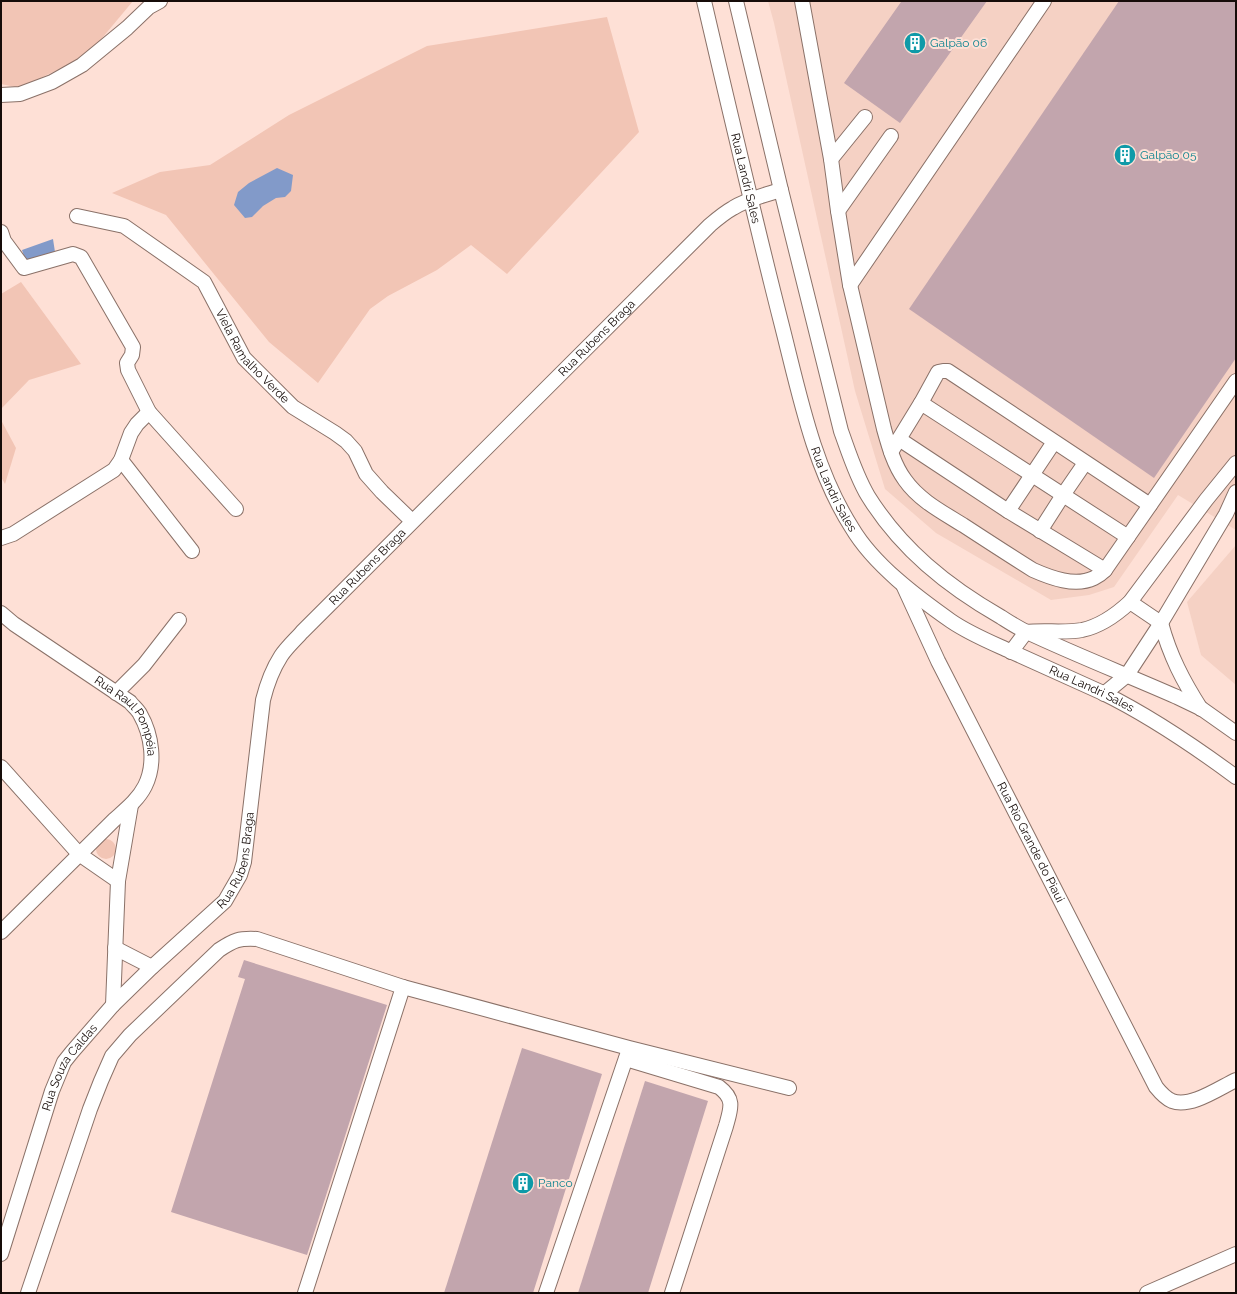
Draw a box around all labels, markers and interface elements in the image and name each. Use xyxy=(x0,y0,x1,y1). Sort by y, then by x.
building icon: Galpão 06 xyxy=(902,30,928,56)
place label: Galpão 06 xyxy=(930,36,987,50)
street label: Rua Landri Sales xyxy=(728,132,763,225)
building icon: Galpão 05 xyxy=(1112,142,1138,168)
place label: Galpão 05 xyxy=(1140,148,1197,162)
street label: Rua Rubens Braga xyxy=(556,297,638,379)
street label: Viela Ramalho Verde xyxy=(212,307,292,406)
street label: Rua Landri Sales xyxy=(808,445,860,534)
street label: Rua Rubens Braga xyxy=(326,526,409,608)
street label: Rua Landri Sales xyxy=(1047,663,1137,715)
street label: Rua Raul Pompéia xyxy=(92,673,159,756)
street label: Rua Rio Grande do Piaui xyxy=(994,780,1067,905)
street label: Rua Rubens Braga xyxy=(214,811,257,912)
street label: Rua Souza Caldas xyxy=(39,1021,100,1113)
building icon: Panco xyxy=(510,1170,536,1196)
place label: Panco xyxy=(538,1176,573,1190)

